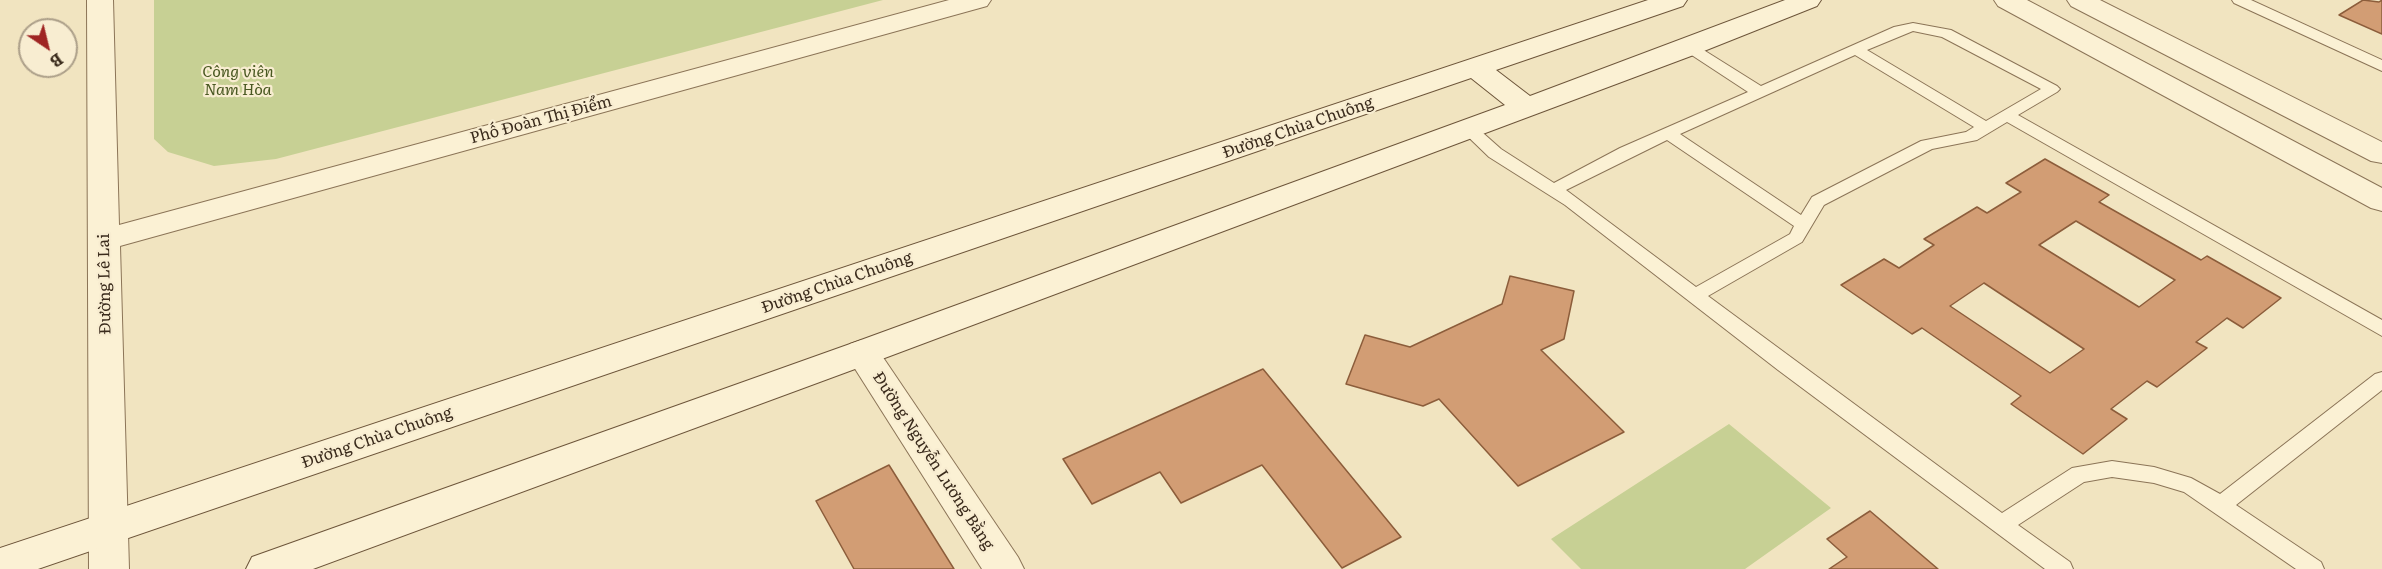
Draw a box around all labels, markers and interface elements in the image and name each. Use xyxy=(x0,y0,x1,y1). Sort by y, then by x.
north arrow xyxy=(18,18,78,78)
text: B xyxy=(46,48,69,74)
park label: Công viên Nam Hòa xyxy=(202,62,274,100)
street label: Phố Đoàn Thị Điểm xyxy=(468,92,614,148)
street label: Đường Chùa Chuông xyxy=(1220,93,1376,163)
street label: Đường Lê Lai xyxy=(95,233,115,335)
street label: Đường Chùa Chuông xyxy=(759,248,915,318)
street label: Đường Nguyễn Lương Bằng xyxy=(868,368,998,554)
street label: Đường Chùa Chuông xyxy=(299,403,455,473)

